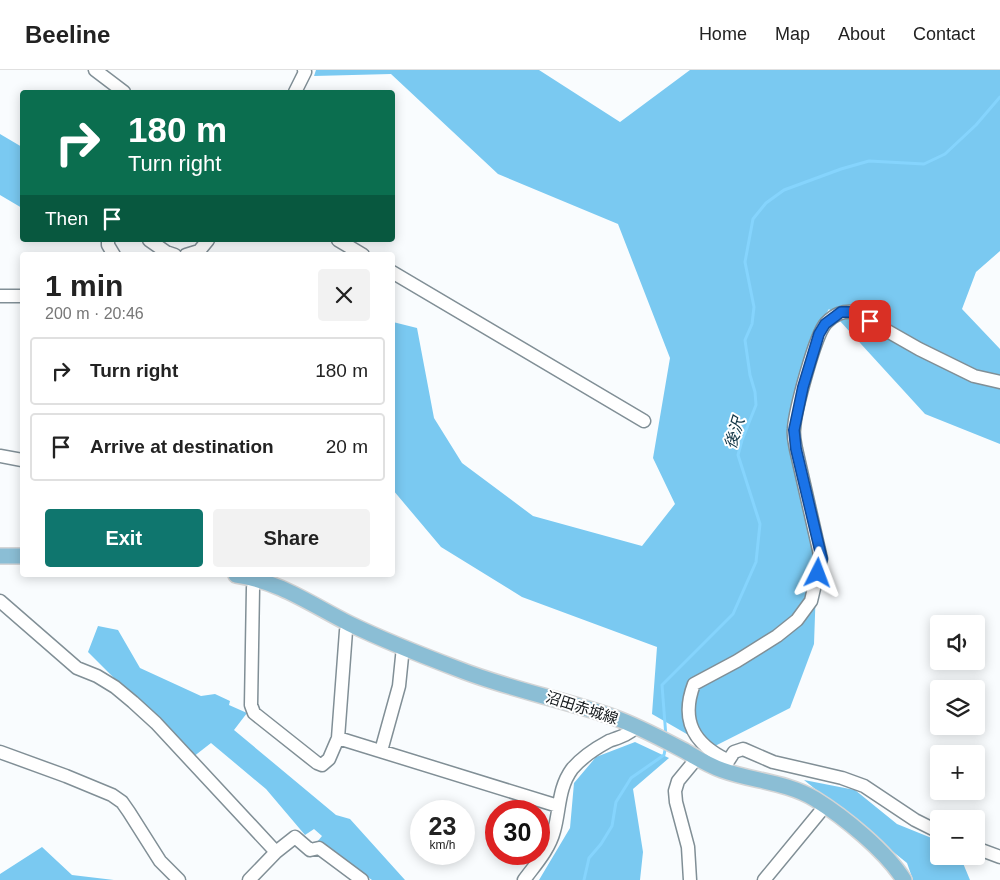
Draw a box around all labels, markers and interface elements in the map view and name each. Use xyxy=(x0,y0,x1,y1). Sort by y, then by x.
text: Beeline xyxy=(25,21,110,48)
text: Home xyxy=(699,24,747,44)
text: Map xyxy=(775,24,810,44)
text: About xyxy=(838,24,885,44)
text: Contact xyxy=(913,24,975,44)
icon: right xyxy=(45,110,110,175)
text: 180 m xyxy=(128,110,227,149)
text: Turn right xyxy=(128,151,221,176)
icon: arrive xyxy=(98,205,126,233)
text: Then xyxy=(45,208,88,229)
text: 1 min xyxy=(45,269,123,302)
button: close xyxy=(318,269,370,321)
pin xyxy=(849,300,891,342)
text: 200 m · 20:46 xyxy=(45,305,144,322)
icon: arrive xyxy=(856,307,884,335)
icon: right xyxy=(47,357,75,385)
text: Turn right xyxy=(90,360,178,381)
text: 180 m xyxy=(315,360,368,381)
water label: 後沢 xyxy=(722,413,748,451)
icon: arrive xyxy=(47,433,75,461)
text: Arrive at destination xyxy=(90,436,274,457)
text: 20 m xyxy=(326,436,368,457)
button: Exit xyxy=(45,509,203,567)
button: Share xyxy=(213,509,370,567)
position arrow xyxy=(791,546,843,598)
map controls xyxy=(930,615,985,865)
button: sound xyxy=(930,615,985,670)
button: layers xyxy=(930,680,985,735)
street label: 沼田赤城線 xyxy=(544,688,620,727)
button: + xyxy=(930,745,985,800)
speed limit sign: 30 xyxy=(485,800,550,865)
button: − xyxy=(930,810,985,865)
text: 23 xyxy=(429,812,456,840)
text: km/h xyxy=(429,838,456,852)

